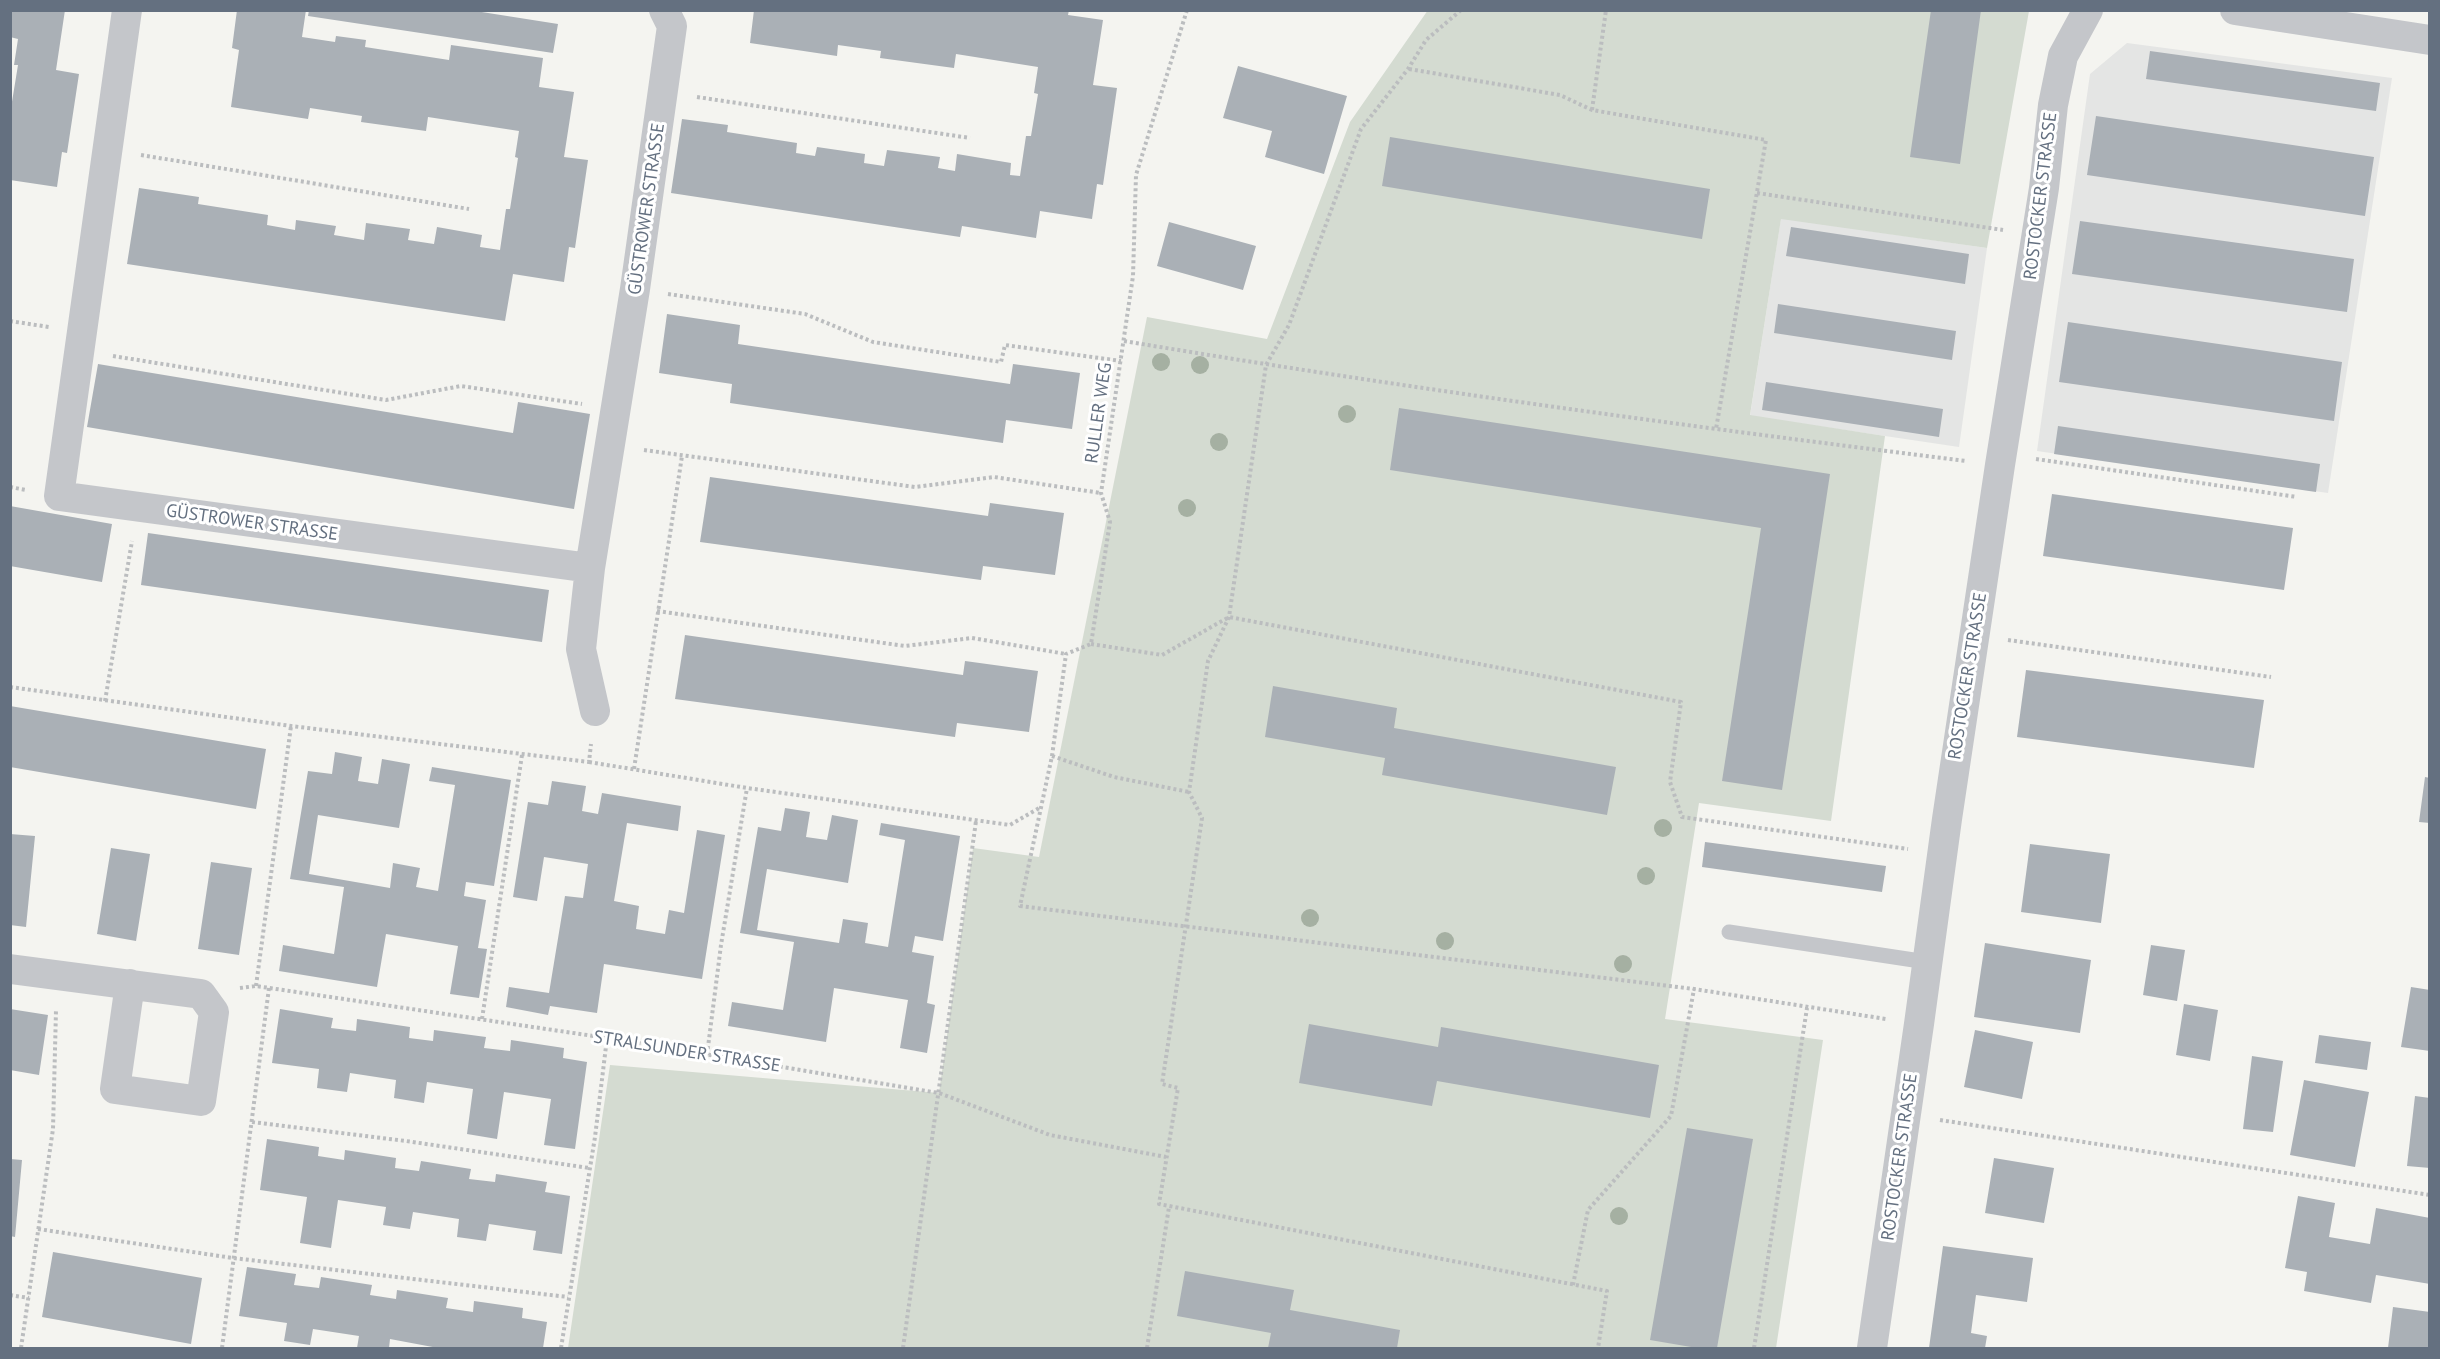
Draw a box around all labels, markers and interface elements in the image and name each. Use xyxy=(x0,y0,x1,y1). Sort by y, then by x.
street label: ROSTOCKER STRASSE xyxy=(2020,111,2062,281)
street label: GÜSTROWER STRASSE xyxy=(624,122,670,296)
street label: RULLER WEG xyxy=(1081,361,1117,465)
street label: GÜSTROWER STRASSE xyxy=(165,500,339,546)
street label: ROSTOCKER STRASSE xyxy=(1944,591,1992,761)
street label: STRALSUNDER STRASSE xyxy=(592,1027,782,1077)
street label: ROSTOCKER STRASSE xyxy=(1878,1072,1922,1242)

